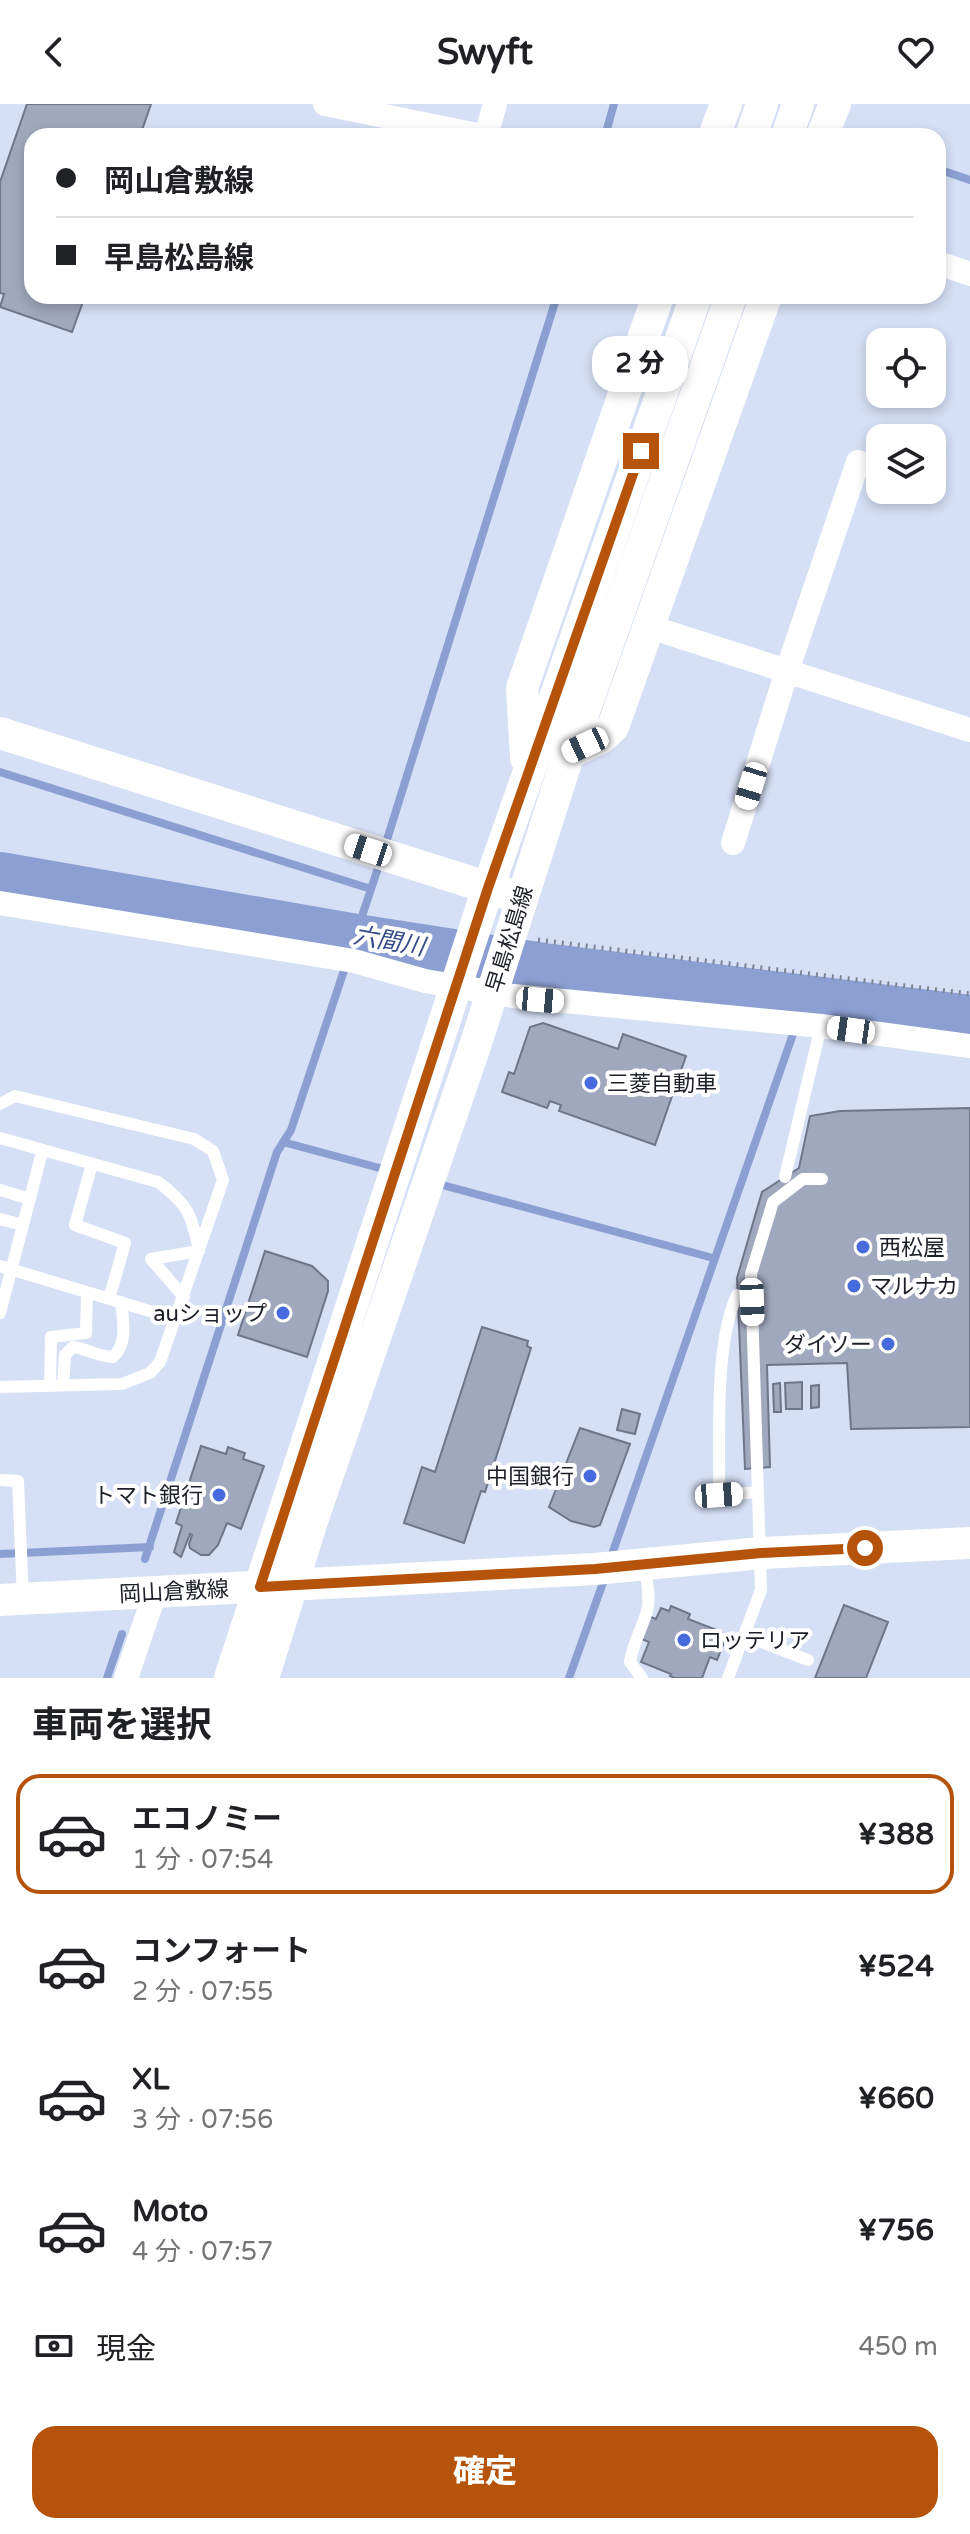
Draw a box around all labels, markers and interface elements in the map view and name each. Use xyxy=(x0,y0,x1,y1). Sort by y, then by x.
icon: back xyxy=(32,30,76,74)
icon: heart xyxy=(894,30,938,74)
text: Swyft xyxy=(437,31,533,74)
text: 岡山倉敷線 xyxy=(104,163,254,200)
text: 早島松島線 xyxy=(104,240,254,277)
map controls xyxy=(866,328,946,504)
button: locate xyxy=(866,328,946,408)
callout: 2 分 xyxy=(593,335,689,391)
text: 2 分 xyxy=(615,348,665,379)
button: layers xyxy=(866,424,946,504)
route end xyxy=(623,433,659,469)
car xyxy=(558,724,612,766)
car xyxy=(733,760,769,812)
car xyxy=(341,831,395,869)
street label: 早島松島線 xyxy=(481,883,538,996)
water label: 六間川 xyxy=(351,921,430,963)
car xyxy=(515,986,565,1014)
car xyxy=(826,1015,876,1045)
place label: 三菱自動車 xyxy=(607,1071,717,1097)
marker: 三菱自動車 xyxy=(582,1074,600,1092)
place label: 西松屋 xyxy=(879,1235,945,1261)
marker: 西松屋 xyxy=(854,1238,872,1256)
place label: マルナカ xyxy=(870,1274,958,1300)
marker: マルナカ xyxy=(845,1277,863,1295)
car xyxy=(739,1278,765,1326)
place label: auショップ xyxy=(153,1301,267,1327)
marker: auショップ xyxy=(274,1304,292,1322)
place label: ダイソー xyxy=(784,1332,872,1358)
marker: ダイソー xyxy=(879,1335,897,1353)
place label: 中国銀行 xyxy=(486,1464,574,1490)
marker: 中国銀行 xyxy=(581,1467,599,1485)
car xyxy=(694,1481,744,1509)
place label: トマト銀行 xyxy=(93,1483,203,1509)
marker: トマト銀行 xyxy=(210,1486,228,1504)
route start xyxy=(847,1530,883,1566)
street label: 岡山倉敷線 xyxy=(118,1576,230,1608)
place label: ロッテリア xyxy=(700,1628,810,1654)
marker: ロッテリア xyxy=(675,1631,693,1649)
text: 車両を選択 xyxy=(32,1704,212,1747)
icon: car xyxy=(36,1798,108,1870)
text: エコノミー xyxy=(132,1801,282,1838)
text: ¥388 xyxy=(858,1816,934,1853)
text: 1 分 · 07:54 xyxy=(132,1844,273,1875)
icon: car xyxy=(36,1930,108,2002)
text: コンフォート xyxy=(132,1933,311,1970)
text: ¥524 xyxy=(858,1948,934,1985)
text: 2 分 · 07:55 xyxy=(132,1976,273,2007)
text: XL xyxy=(132,2061,169,2098)
icon: car xyxy=(36,2062,108,2134)
text: ¥660 xyxy=(858,2080,934,2117)
text: 3 分 · 07:56 xyxy=(132,2104,273,2135)
text: Moto xyxy=(132,2193,208,2230)
icon: car xyxy=(36,2194,108,2266)
text: ¥756 xyxy=(858,2212,934,2249)
text: 4 分 · 07:57 xyxy=(132,2236,273,2267)
icon: cash xyxy=(32,2324,76,2368)
text: 現金 xyxy=(96,2331,156,2368)
text: 450 m xyxy=(858,2331,938,2362)
button: 確定 xyxy=(32,2426,938,2518)

